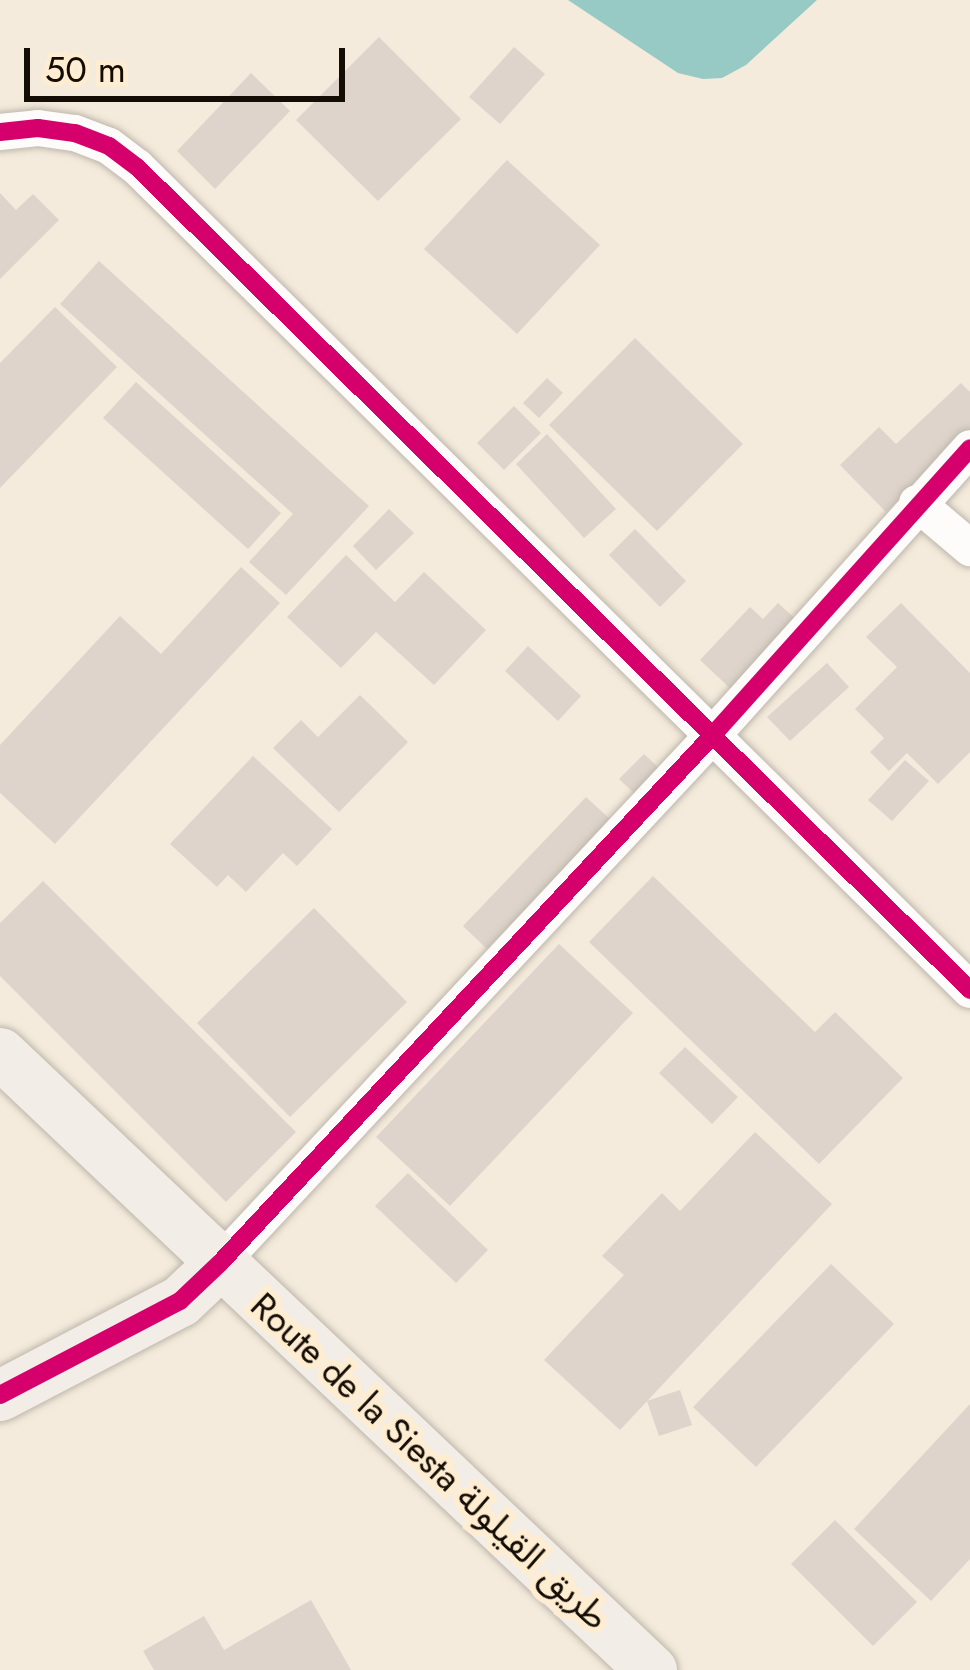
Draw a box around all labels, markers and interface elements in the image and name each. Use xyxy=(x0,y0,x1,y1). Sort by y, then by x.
scale bar xyxy=(30,24,351,98)
text: 50 m xyxy=(45,43,126,95)
street label: Route de la Siesta طريق القيلولة xyxy=(242,1284,618,1638)

